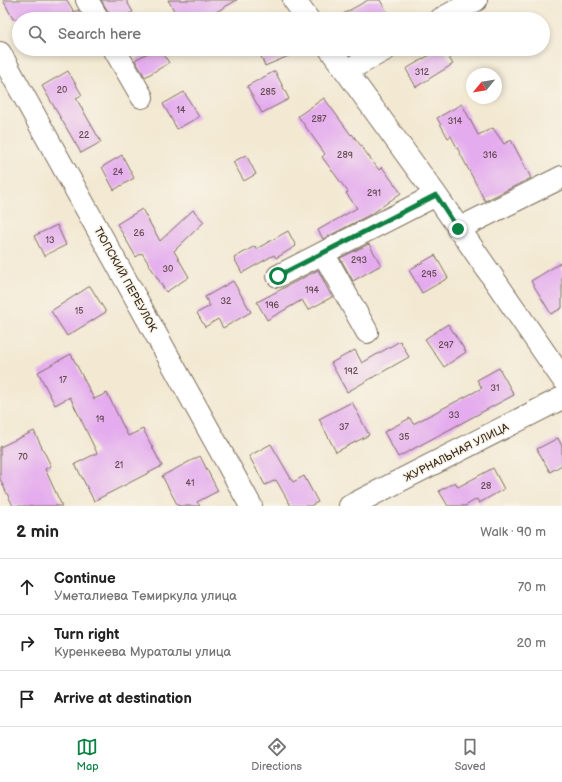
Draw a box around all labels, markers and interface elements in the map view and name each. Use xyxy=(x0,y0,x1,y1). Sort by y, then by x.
search box xyxy=(12,12,550,56)
icon: search xyxy=(26,23,48,45)
text: Search here xyxy=(58,25,141,44)
house number: 312 xyxy=(415,67,430,78)
north arrow xyxy=(466,68,502,104)
house number: 20 xyxy=(57,85,67,96)
house number: 285 xyxy=(260,87,276,98)
house number: 14 xyxy=(177,105,186,116)
house number: 287 xyxy=(312,114,327,125)
house number: 314 xyxy=(448,116,463,127)
house number: 22 xyxy=(79,130,90,141)
house number: 289 xyxy=(337,150,353,161)
house number: 316 xyxy=(483,150,498,161)
house number: 24 xyxy=(113,167,124,178)
house number: 291 xyxy=(367,188,381,199)
route end xyxy=(449,220,467,238)
street label: ТЮПСКИЙ ПЕРЕУЛОК xyxy=(91,225,160,335)
house number: 26 xyxy=(134,228,145,239)
house number: 13 xyxy=(45,235,55,246)
house number: 293 xyxy=(351,255,367,266)
house number: 30 xyxy=(163,264,173,275)
route start xyxy=(269,267,287,285)
house number: 295 xyxy=(421,269,437,280)
house number: 194 xyxy=(305,285,320,296)
house number: 32 xyxy=(221,296,232,307)
house number: 196 xyxy=(265,300,280,311)
house number: 15 xyxy=(75,306,83,317)
house number: 297 xyxy=(439,340,454,351)
house number: 192 xyxy=(344,366,359,377)
house number: 17 xyxy=(59,375,68,386)
house number: 31 xyxy=(490,383,500,394)
house number: 33 xyxy=(448,410,460,421)
house number: 19 xyxy=(96,414,104,425)
street label: ЖУРНАЛЬНАЯ УЛИЦА xyxy=(402,420,511,485)
house number: 37 xyxy=(339,422,350,433)
house number: 35 xyxy=(399,432,409,443)
house number: 70 xyxy=(18,452,28,463)
house number: 21 xyxy=(115,460,123,471)
house number: 41 xyxy=(186,478,194,489)
house number: 28 xyxy=(481,481,491,492)
text: 2 min xyxy=(16,522,59,542)
text: Walk · 90 m xyxy=(480,524,546,540)
text: Continue xyxy=(54,569,116,588)
icon: ahead xyxy=(16,576,38,598)
text: 70 m xyxy=(518,579,546,595)
text: Уметалиева Темиркула улица xyxy=(54,588,237,604)
text: Turn right xyxy=(54,625,119,644)
icon: right xyxy=(16,632,38,654)
text: 20 m xyxy=(516,635,546,651)
text: Куренкеева Мураталы улица xyxy=(54,644,231,660)
icon: arrive xyxy=(16,688,38,710)
text: Arrive at destination xyxy=(54,689,192,708)
tab: Map xyxy=(76,736,99,773)
tab: Directions xyxy=(251,736,302,773)
tab: Saved xyxy=(455,736,486,773)

